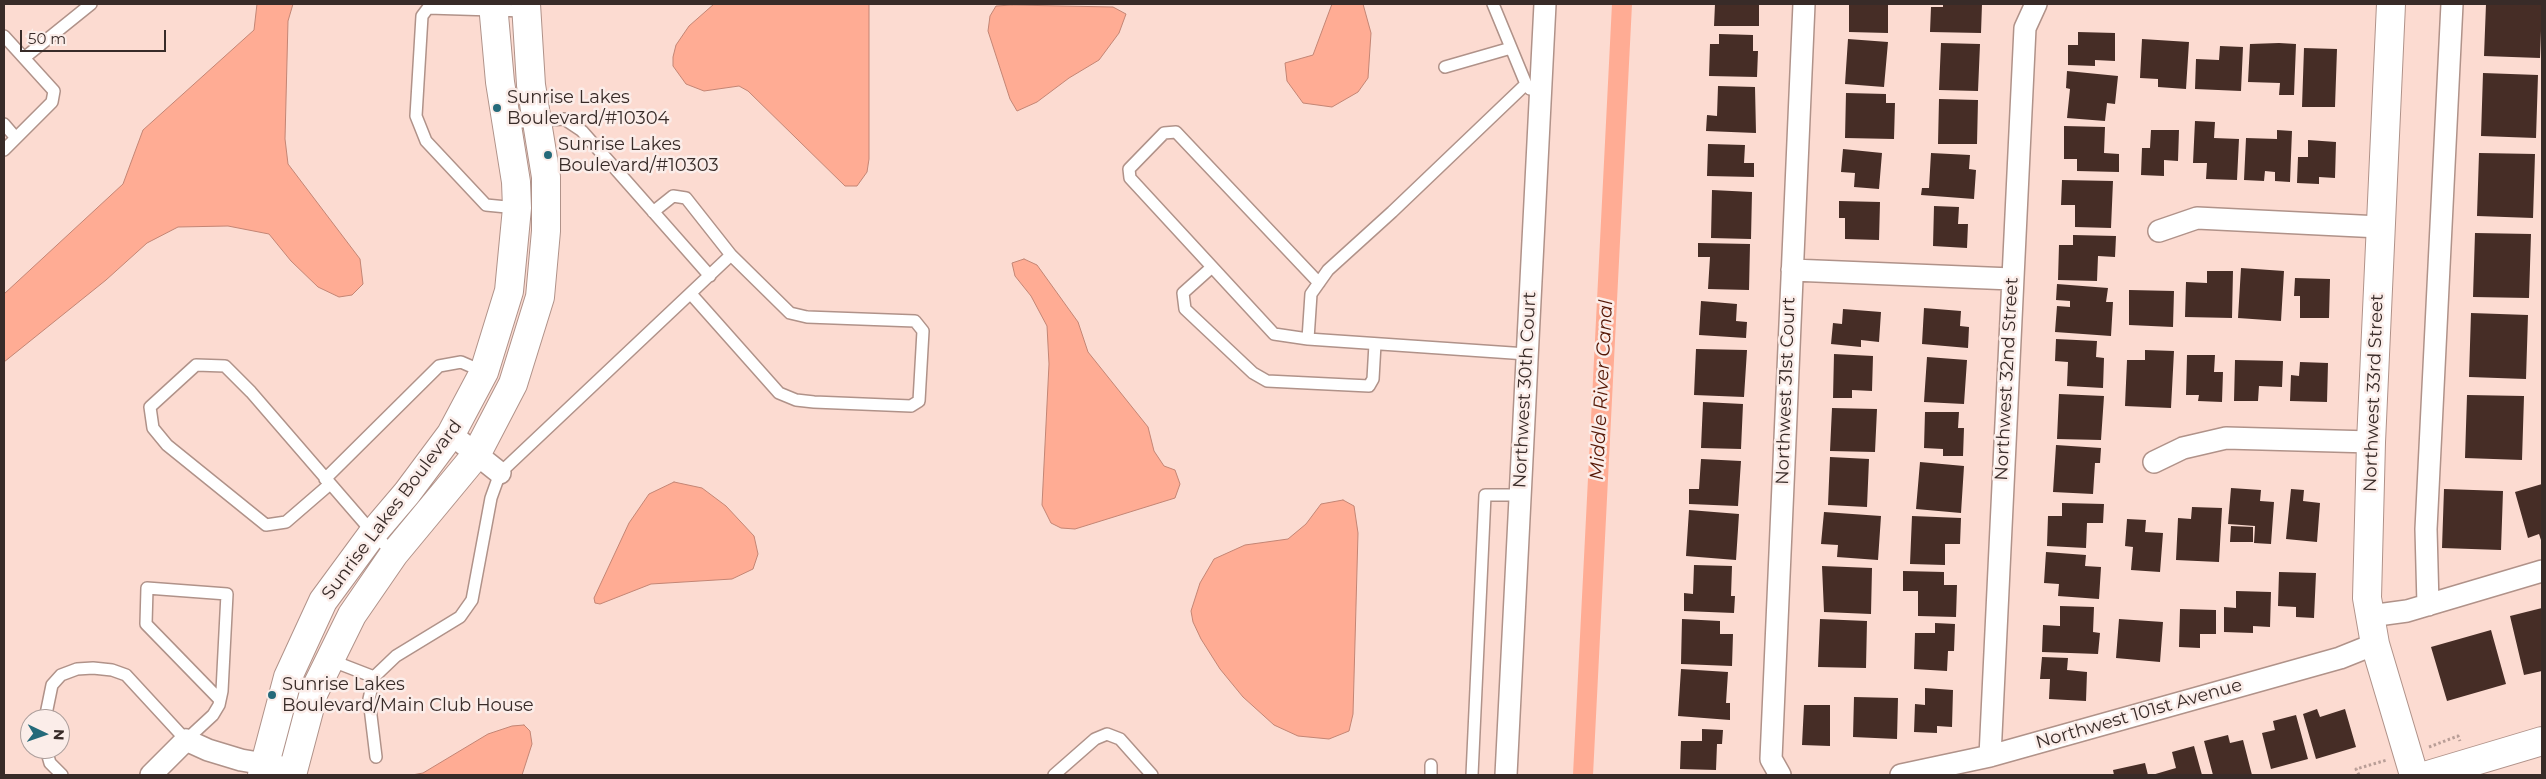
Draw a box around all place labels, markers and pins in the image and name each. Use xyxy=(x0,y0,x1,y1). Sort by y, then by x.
place label: Sunrise Lakes Boulevard/#10304 xyxy=(507,87,669,130)
marker: Sunrise Lakes Boulevard/#10304 xyxy=(491,102,503,114)
place label: Sunrise Lakes Boulevard/#10303 xyxy=(558,134,719,176)
marker: Sunrise Lakes Boulevard/#10303 xyxy=(542,149,554,161)
place label: Sunrise Lakes Boulevard/Main Club House xyxy=(282,674,534,716)
marker: Sunrise Lakes Boulevard/Main Club House xyxy=(266,689,278,701)

